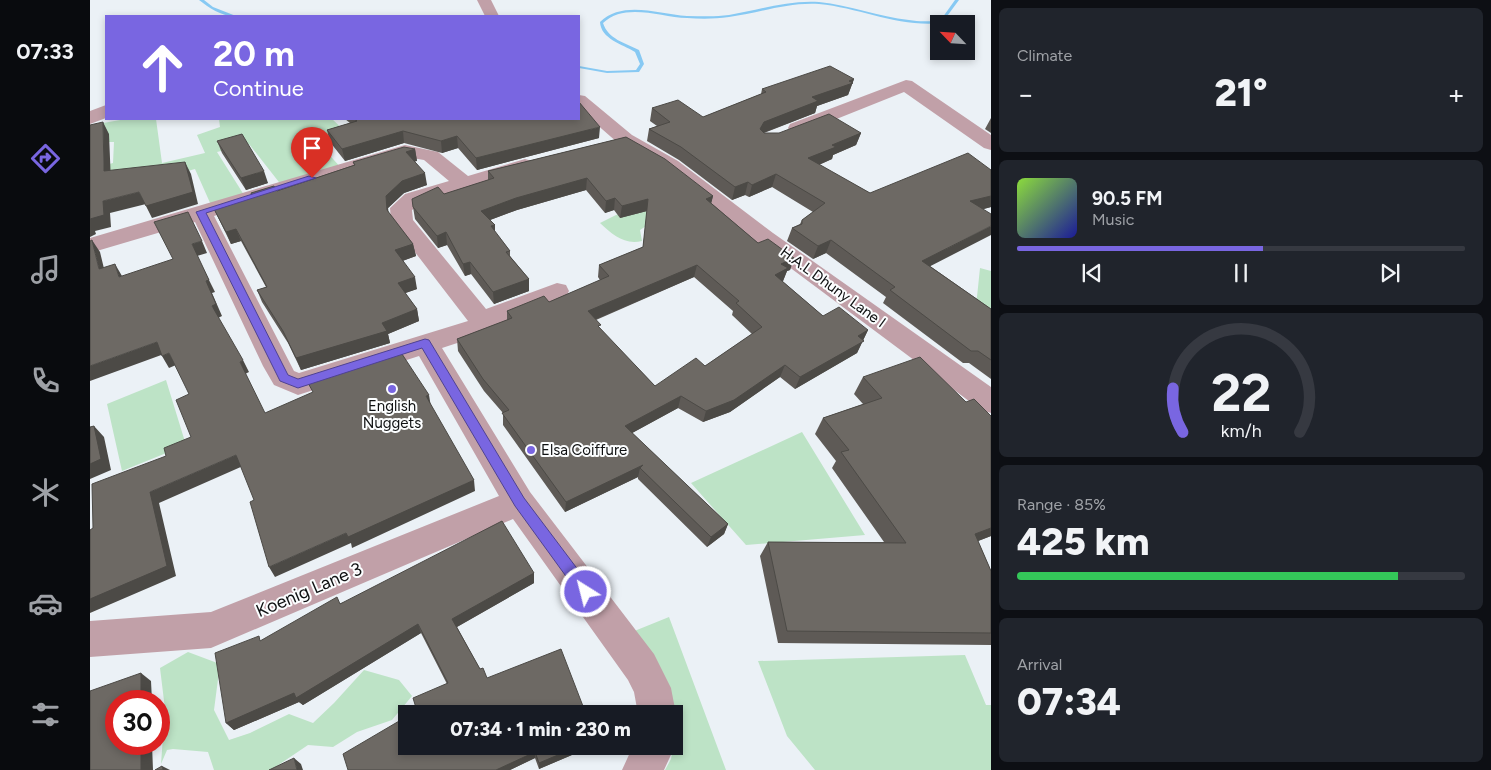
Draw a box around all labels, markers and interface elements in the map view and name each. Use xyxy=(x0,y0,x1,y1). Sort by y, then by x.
north arrow xyxy=(930,15,975,60)
map controls xyxy=(930,15,975,60)
text: 20 m xyxy=(213,33,295,75)
icon: ahead xyxy=(130,35,195,100)
text: 07:33 xyxy=(16,38,74,65)
text: Climate xyxy=(1017,46,1072,65)
text: 21° xyxy=(1214,70,1268,116)
text: Continue xyxy=(213,75,304,102)
text: − xyxy=(1017,77,1034,111)
text: + xyxy=(1448,77,1465,111)
pin xyxy=(291,127,333,178)
icon: arrive xyxy=(298,134,326,162)
icon: directions xyxy=(28,141,63,176)
text: 90.5 FM xyxy=(1092,187,1162,210)
text: Music xyxy=(1092,210,1134,229)
street label: H.A.L Dhuny Lane I xyxy=(777,243,889,331)
icon: music xyxy=(28,252,63,287)
icon: previous xyxy=(1078,259,1106,287)
icon: pause xyxy=(1227,259,1255,287)
icon: next xyxy=(1376,259,1404,287)
text: 22 xyxy=(1211,362,1271,424)
icon: phone xyxy=(28,363,63,398)
marker: English Nuggets xyxy=(386,383,398,395)
place label: English Nuggets xyxy=(363,397,421,432)
text: km/h xyxy=(1221,420,1261,441)
place label: Elsa Coiffure xyxy=(541,441,627,459)
marker: Elsa Coiffure xyxy=(525,444,537,456)
icon: climate xyxy=(28,475,63,510)
text: Range · 85% xyxy=(1017,495,1106,514)
text: 425 km xyxy=(1017,519,1150,565)
street label: Koenig Lane 3 xyxy=(253,558,365,622)
position arrow xyxy=(559,565,611,617)
icon: car xyxy=(28,586,63,621)
text: Arrival xyxy=(1017,655,1062,674)
text: 07:34 xyxy=(1017,679,1121,725)
speed limit sign: 30 xyxy=(105,690,170,755)
icon: filters xyxy=(28,697,63,732)
text: 07:34 · 1 min · 230 m xyxy=(450,718,631,741)

